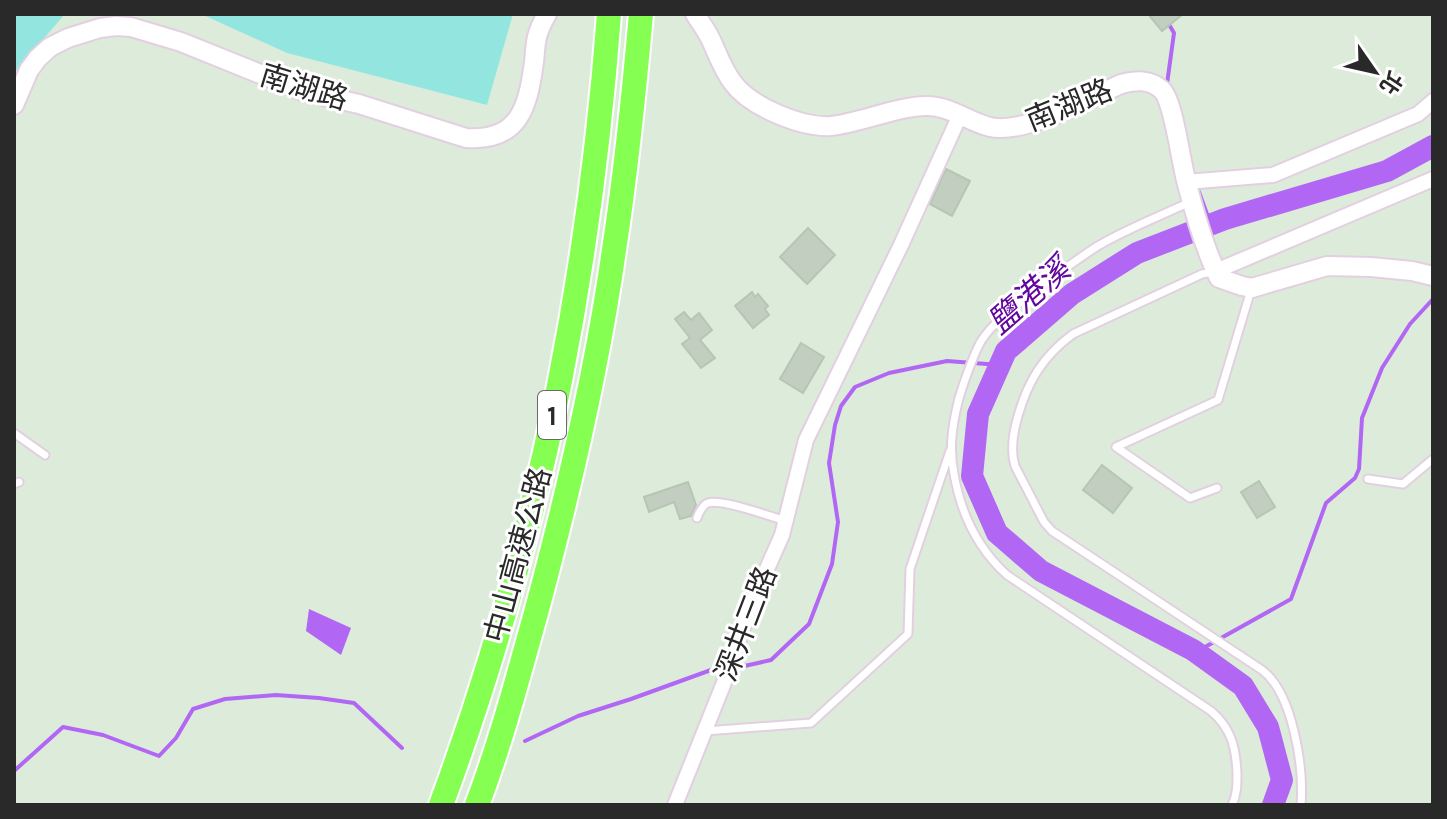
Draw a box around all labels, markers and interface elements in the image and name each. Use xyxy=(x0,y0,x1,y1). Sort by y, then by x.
north arrow xyxy=(1335,32,1415,112)
street label: 南湖路 xyxy=(256,57,352,117)
text: 北 xyxy=(1374,66,1408,99)
street label: 南湖路 xyxy=(1021,71,1117,139)
water label: 鹽港溪 xyxy=(981,248,1080,341)
road number: 1 xyxy=(538,391,566,439)
street label: 中山高速公路 xyxy=(477,463,559,647)
street label: 深井三路 xyxy=(708,562,784,686)

